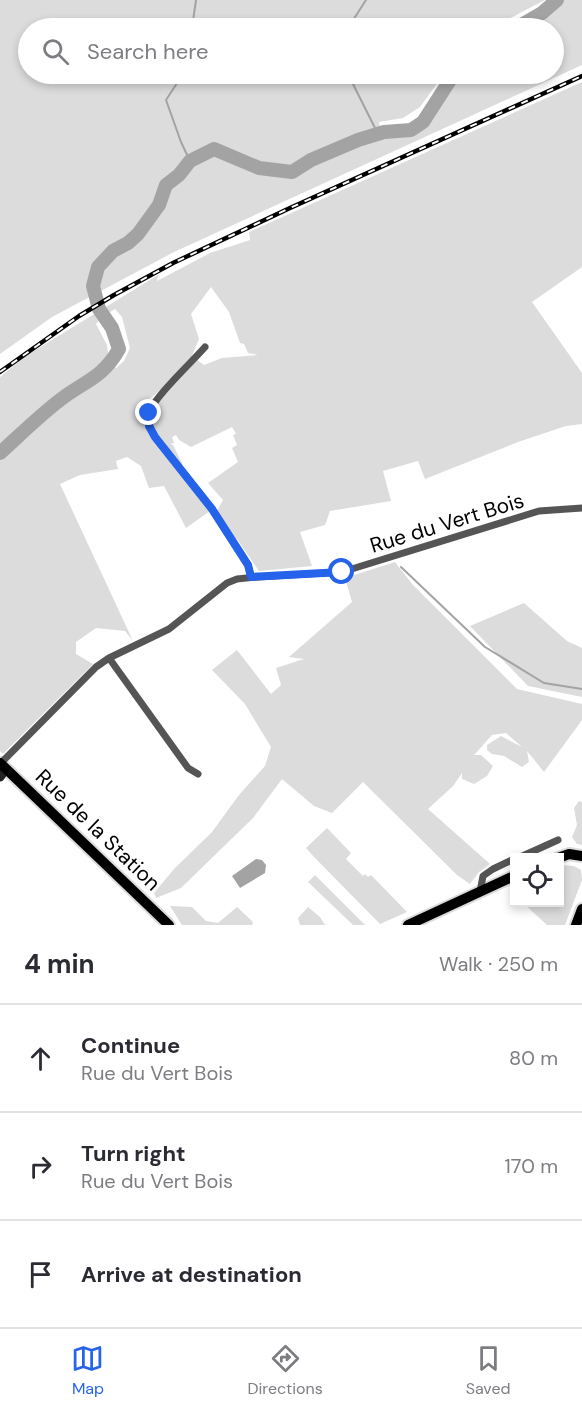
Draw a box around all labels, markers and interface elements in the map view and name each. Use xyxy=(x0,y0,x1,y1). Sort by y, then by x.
search box xyxy=(18,18,564,84)
icon: search xyxy=(39,35,72,68)
text: Search here xyxy=(87,37,208,66)
route end xyxy=(135,399,161,425)
street label: Rue du Vert Bois xyxy=(367,486,527,560)
route start xyxy=(328,558,354,584)
street label: Rue de la Station xyxy=(29,763,167,897)
map controls xyxy=(510,853,564,907)
button: locate xyxy=(510,853,564,907)
text: 4 min xyxy=(24,947,95,981)
text: Walk · 250 m xyxy=(439,951,558,977)
text: Continue xyxy=(81,1031,180,1060)
icon: ahead xyxy=(24,1042,57,1075)
text: 80 m xyxy=(509,1045,558,1071)
text: Rue du Vert Bois xyxy=(81,1060,233,1086)
text: Turn right xyxy=(81,1139,186,1168)
icon: right xyxy=(24,1150,57,1183)
text: 170 m xyxy=(505,1153,558,1179)
text: Rue du Vert Bois xyxy=(81,1168,233,1194)
icon: arrive xyxy=(24,1258,57,1291)
text: Arrive at destination xyxy=(81,1260,302,1289)
tab: Map xyxy=(71,1342,104,1399)
tab: Directions xyxy=(247,1342,323,1399)
tab: Saved xyxy=(466,1342,511,1399)

